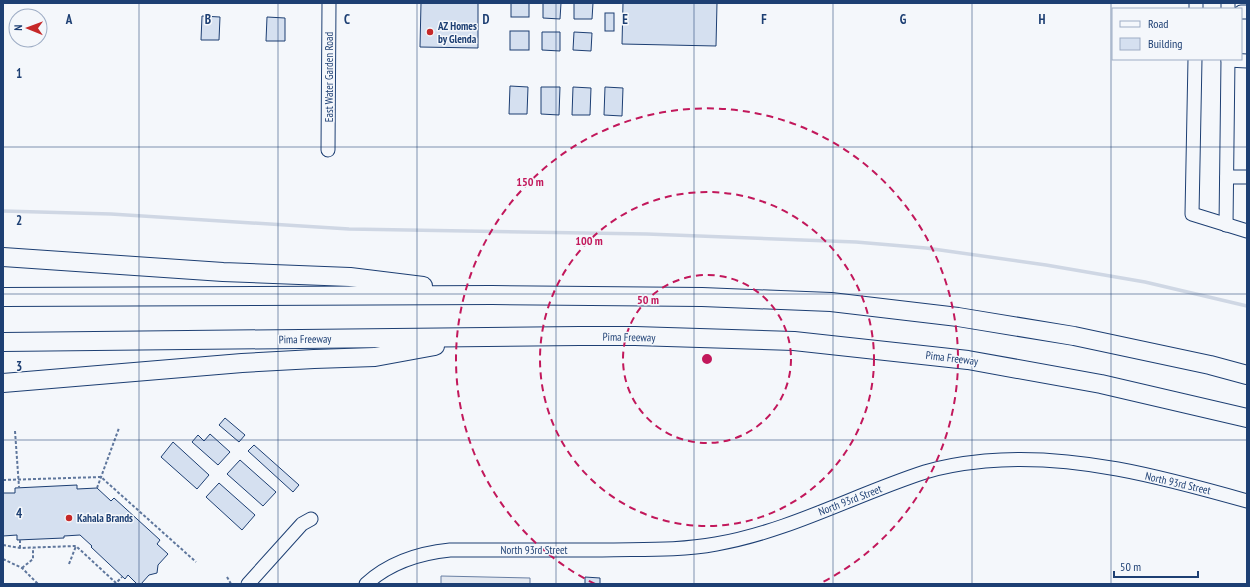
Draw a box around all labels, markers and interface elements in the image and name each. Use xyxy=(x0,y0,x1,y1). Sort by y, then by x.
north arrow xyxy=(8,8,48,48)
legend xyxy=(1112,8,1242,60)
text: A xyxy=(65,11,73,28)
text: B xyxy=(205,11,211,28)
text: C xyxy=(344,11,350,28)
text: D xyxy=(483,11,490,28)
text: E xyxy=(622,11,628,28)
text: F xyxy=(761,11,767,28)
text: G xyxy=(900,11,907,28)
text: H xyxy=(1039,11,1046,28)
text: Road xyxy=(1148,16,1168,31)
place label: AZ Homes by Glenda xyxy=(437,19,477,46)
text: N xyxy=(11,25,25,31)
marker: AZ Homes by Glenda xyxy=(425,27,435,37)
street label: East Water Garden Road xyxy=(322,32,336,122)
text: Building xyxy=(1148,36,1183,51)
text: 1 xyxy=(16,65,22,82)
text: 150 m xyxy=(516,174,544,189)
text: 2 xyxy=(16,212,22,229)
text: 100 m xyxy=(575,233,603,248)
text: 50 m xyxy=(637,292,659,307)
street label: Pima Freeway xyxy=(603,330,656,344)
street label: Pima Freeway xyxy=(279,332,332,346)
street label: Pima Freeway xyxy=(925,348,980,368)
centre of rings xyxy=(700,352,714,366)
text: 3 xyxy=(16,358,22,375)
street label: North 93rd Street xyxy=(1144,469,1212,497)
street label: North 93rd Street xyxy=(816,481,884,519)
text: 4 xyxy=(16,505,23,522)
place label: Kahala Brands xyxy=(77,511,133,525)
marker: Kahala Brands xyxy=(64,513,74,523)
street label: North 93rd Street xyxy=(501,543,567,557)
scale bar xyxy=(1114,553,1198,579)
text: 50 m xyxy=(1120,559,1141,574)

